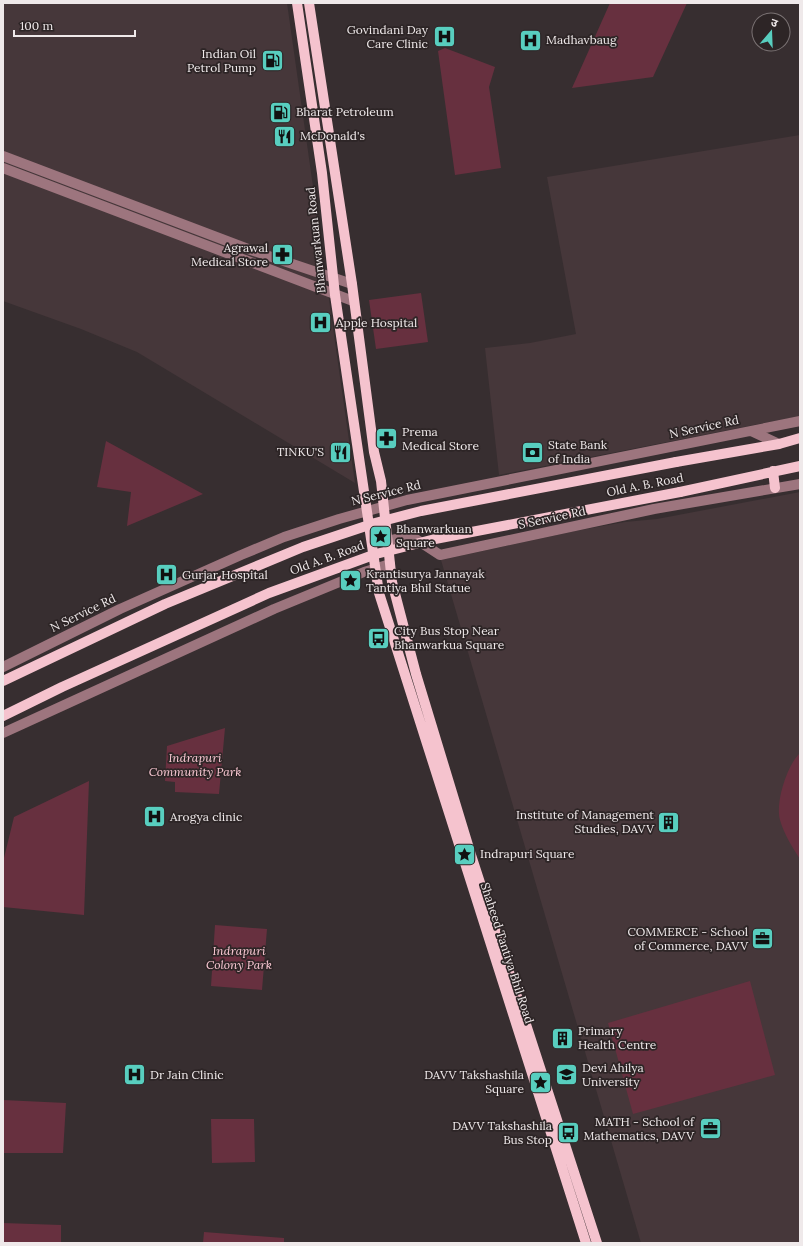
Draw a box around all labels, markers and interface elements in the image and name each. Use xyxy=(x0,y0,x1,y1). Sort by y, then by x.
scale bar xyxy=(14,12,135,38)
north arrow xyxy=(751,12,791,52)
text: उ xyxy=(769,15,780,30)
text: 100 m xyxy=(20,18,53,33)
place label: Govindani Day Care Clinic xyxy=(347,22,429,51)
hospital icon: Govindani Day Care Clinic xyxy=(431,24,457,50)
hospital icon: Madhavbaug xyxy=(518,27,544,53)
place label: Madhavbaug xyxy=(546,32,617,47)
place label: Indian Oil Petrol Pump xyxy=(187,46,256,75)
fuel station icon: Indian Oil Petrol Pump xyxy=(259,48,285,74)
fuel station icon: Bharat Petroleum xyxy=(267,99,293,125)
place label: Bharat Petroleum xyxy=(296,104,394,119)
restaurant icon: McDonald's xyxy=(271,123,297,149)
place label: McDonald's xyxy=(300,128,365,143)
street label: Bhanwarkuan Road xyxy=(302,186,329,294)
place label: Agrawal Medical Store xyxy=(191,240,268,269)
pharmacy icon: Agrawal Medical Store xyxy=(270,242,296,268)
hospital icon: Apple Hospital xyxy=(307,310,333,336)
place label: Apple Hospital xyxy=(335,315,417,330)
street label: N Service Rd xyxy=(668,412,740,441)
place label: Prema Medical Store xyxy=(402,424,479,453)
pharmacy icon: Prema Medical Store xyxy=(373,426,399,452)
place label: State Bank of India xyxy=(548,437,608,466)
restaurant icon: TINKU'S xyxy=(327,439,353,465)
bank icon: State Bank of India xyxy=(519,439,545,465)
place label: TINKU'S xyxy=(277,444,324,459)
street label: Old A. B. Road xyxy=(605,470,685,499)
street label: N Service Rd xyxy=(350,477,422,508)
street label: S Service Rd xyxy=(517,503,587,532)
place label: Bhanwarkuan Square xyxy=(396,521,472,550)
place icon: Bhanwarkuan Square xyxy=(368,523,394,549)
street label: Old A. B. Road xyxy=(288,537,366,578)
hospital icon: Gurjar Hospital xyxy=(154,562,180,588)
place label: Krantisurya Jannayak Tantiya Bhil Statue xyxy=(366,566,485,595)
place label: Gurjar Hospital xyxy=(182,567,268,582)
place icon: Krantisurya Jannayak Tantiya Bhil Statue xyxy=(337,568,363,594)
street label: N Service Rd xyxy=(48,590,118,635)
place label: City Bus Stop Near Bhanwarkua Square xyxy=(394,623,505,652)
bus stop icon: City Bus Stop Near Bhanwarkua Square xyxy=(366,625,392,651)
park label: Indrapuri Community Park xyxy=(149,750,241,779)
hospital icon: Arogya clinic xyxy=(141,804,167,830)
place label: Institute of Management Studies, DAVV xyxy=(516,807,655,836)
place label: Arogya clinic xyxy=(169,809,242,824)
building icon: Institute of Management Studies, DAVV xyxy=(656,809,682,835)
place icon: Indrapuri Square xyxy=(452,841,478,867)
place label: Indrapuri Square xyxy=(480,846,575,861)
street label: Shaheed Tantiya Bhil Road xyxy=(478,881,537,1025)
place label: COMMERCE - School of Commerce, DAVV xyxy=(627,924,749,953)
office icon: COMMERCE - School of Commerce, DAVV xyxy=(750,926,776,952)
park label: Indrapuri Colony Park xyxy=(206,943,272,972)
place label: Primary Health Centre xyxy=(578,1023,657,1052)
building icon: Primary Health Centre xyxy=(549,1025,575,1051)
place label: Devi Ahilya University xyxy=(582,1060,644,1089)
hospital icon: Dr Jain Clinic xyxy=(121,1062,147,1088)
school or university icon: Devi Ahilya University xyxy=(553,1062,579,1088)
place label: Dr Jain Clinic xyxy=(150,1067,224,1082)
place label: DAVV Takshashila Square xyxy=(424,1067,524,1096)
place icon: DAVV Takshashila Square xyxy=(527,1069,553,1095)
place label: MATH - School of Mathematics, DAVV xyxy=(583,1114,695,1143)
office icon: MATH - School of Mathematics, DAVV xyxy=(697,1116,723,1142)
place label: DAVV Takshashila Bus Stop xyxy=(452,1118,552,1147)
bus stop icon: DAVV Takshashila Bus Stop xyxy=(555,1120,581,1146)

